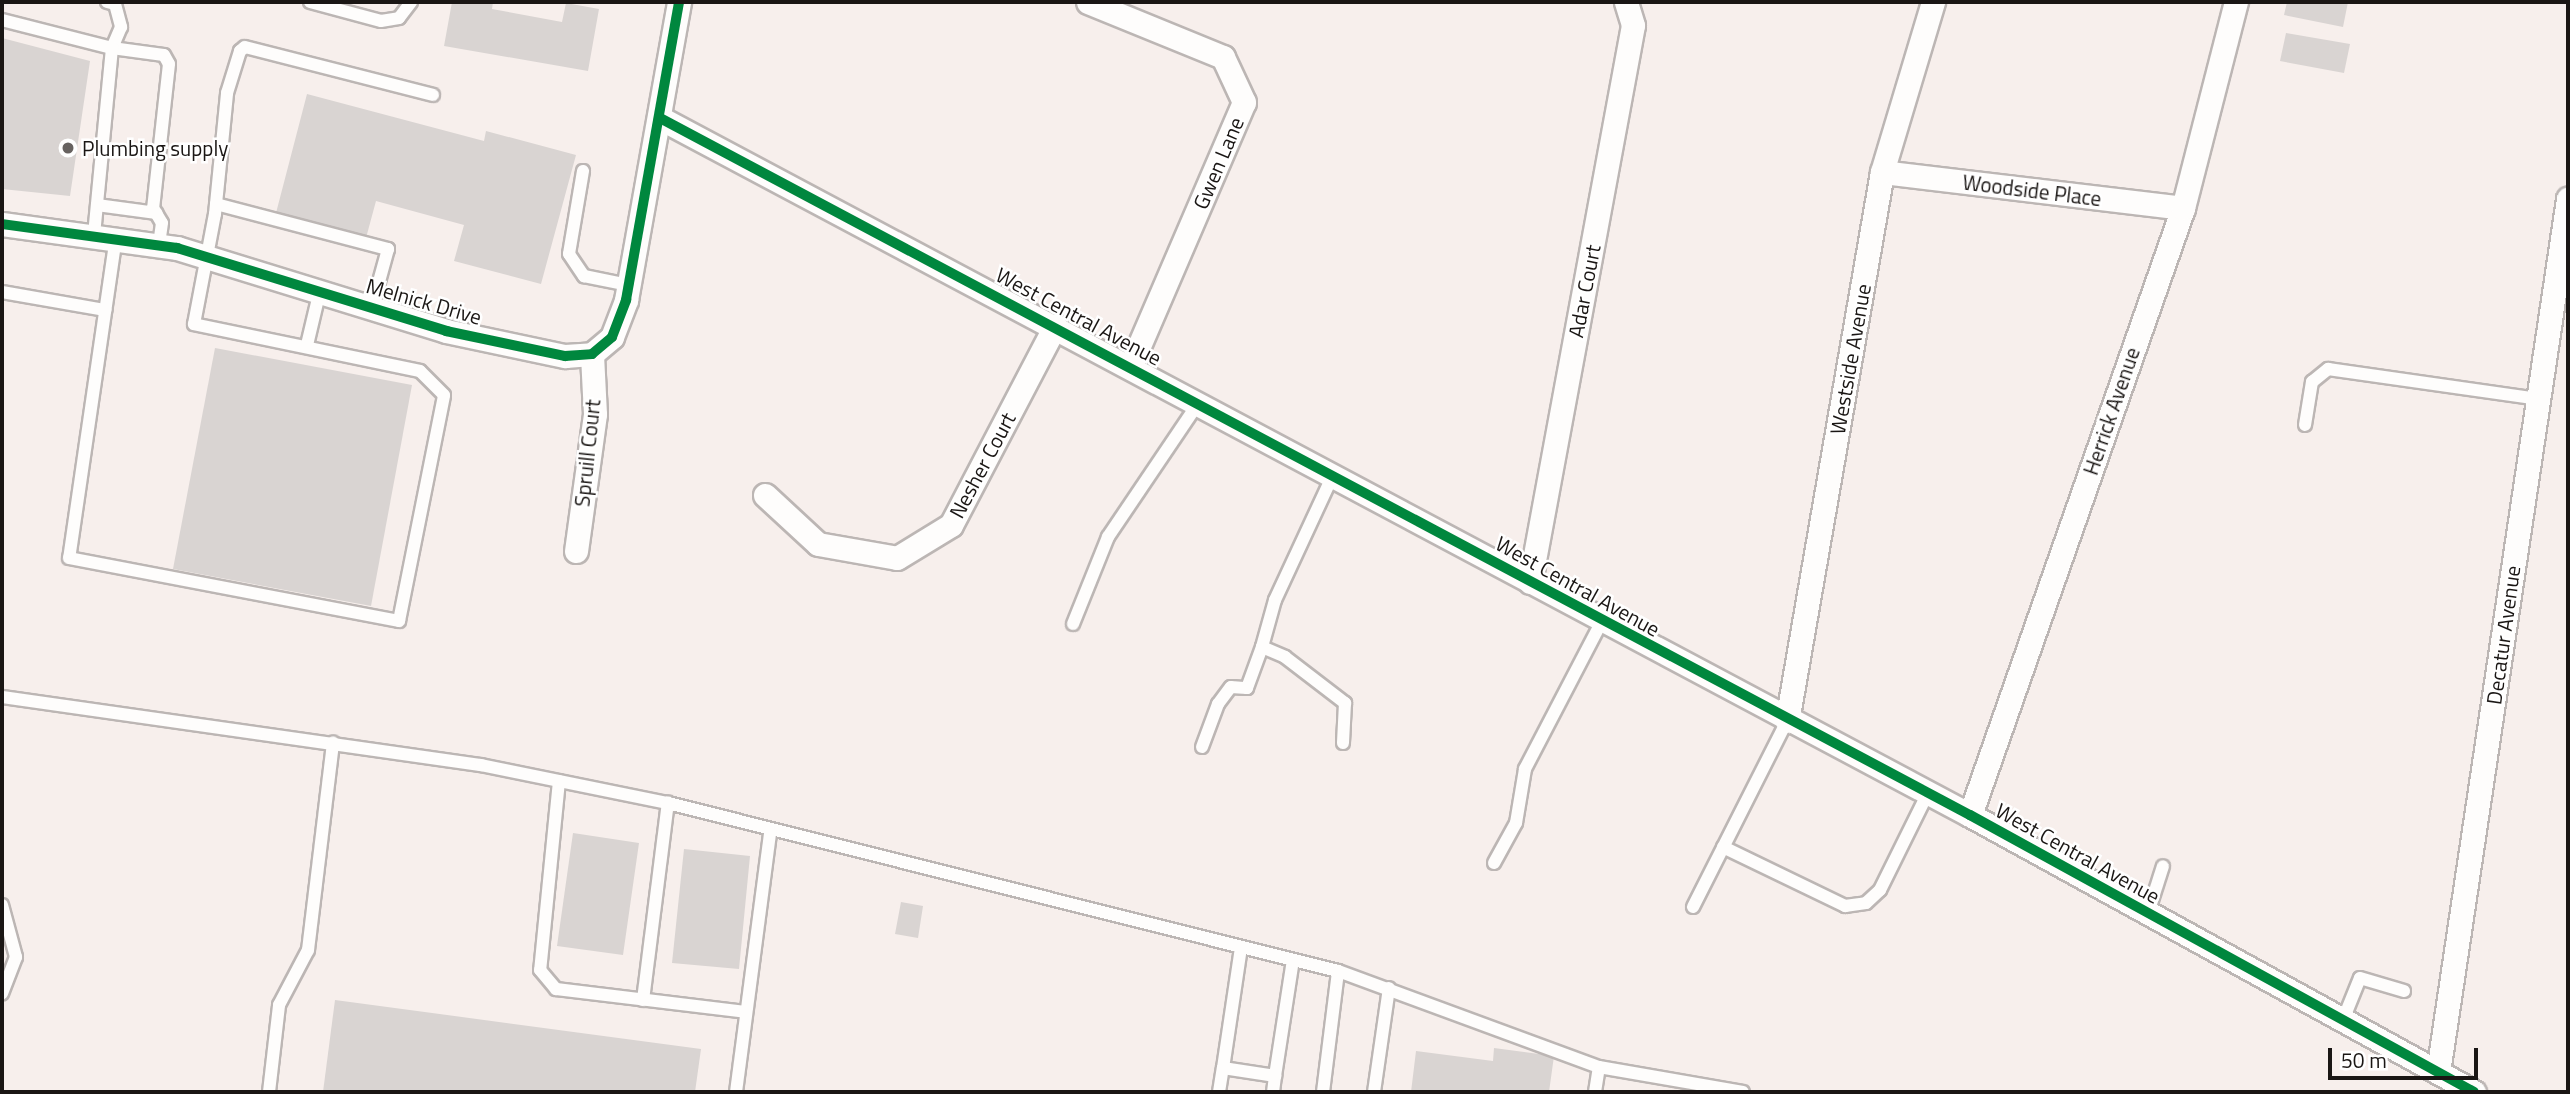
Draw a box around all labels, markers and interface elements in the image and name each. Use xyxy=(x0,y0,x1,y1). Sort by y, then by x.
street label: Gwen Lane xyxy=(1187,113,1249,213)
place label: Plumbing supply xyxy=(82,135,228,161)
marker: Plumbing supply xyxy=(60,140,76,156)
street label: Woodside Place xyxy=(1961,169,2103,211)
street label: Adar Court xyxy=(1563,242,1605,340)
street label: West Central Avenue xyxy=(992,262,1166,370)
street label: Melnick Drive xyxy=(364,273,484,329)
street label: Westside Avenue xyxy=(1824,282,1876,436)
street label: Herrick Avenue xyxy=(2077,344,2145,478)
street label: Spruill Court xyxy=(569,398,605,508)
street label: Nesher Court xyxy=(944,408,1020,522)
street label: West Central Avenue xyxy=(1491,530,1665,642)
street label: Decatur Avenue xyxy=(2481,564,2525,706)
street label: West Central Avenue xyxy=(1991,797,2165,909)
scale bar xyxy=(2332,1034,2482,1078)
text: 50 m xyxy=(2341,1044,2387,1076)

